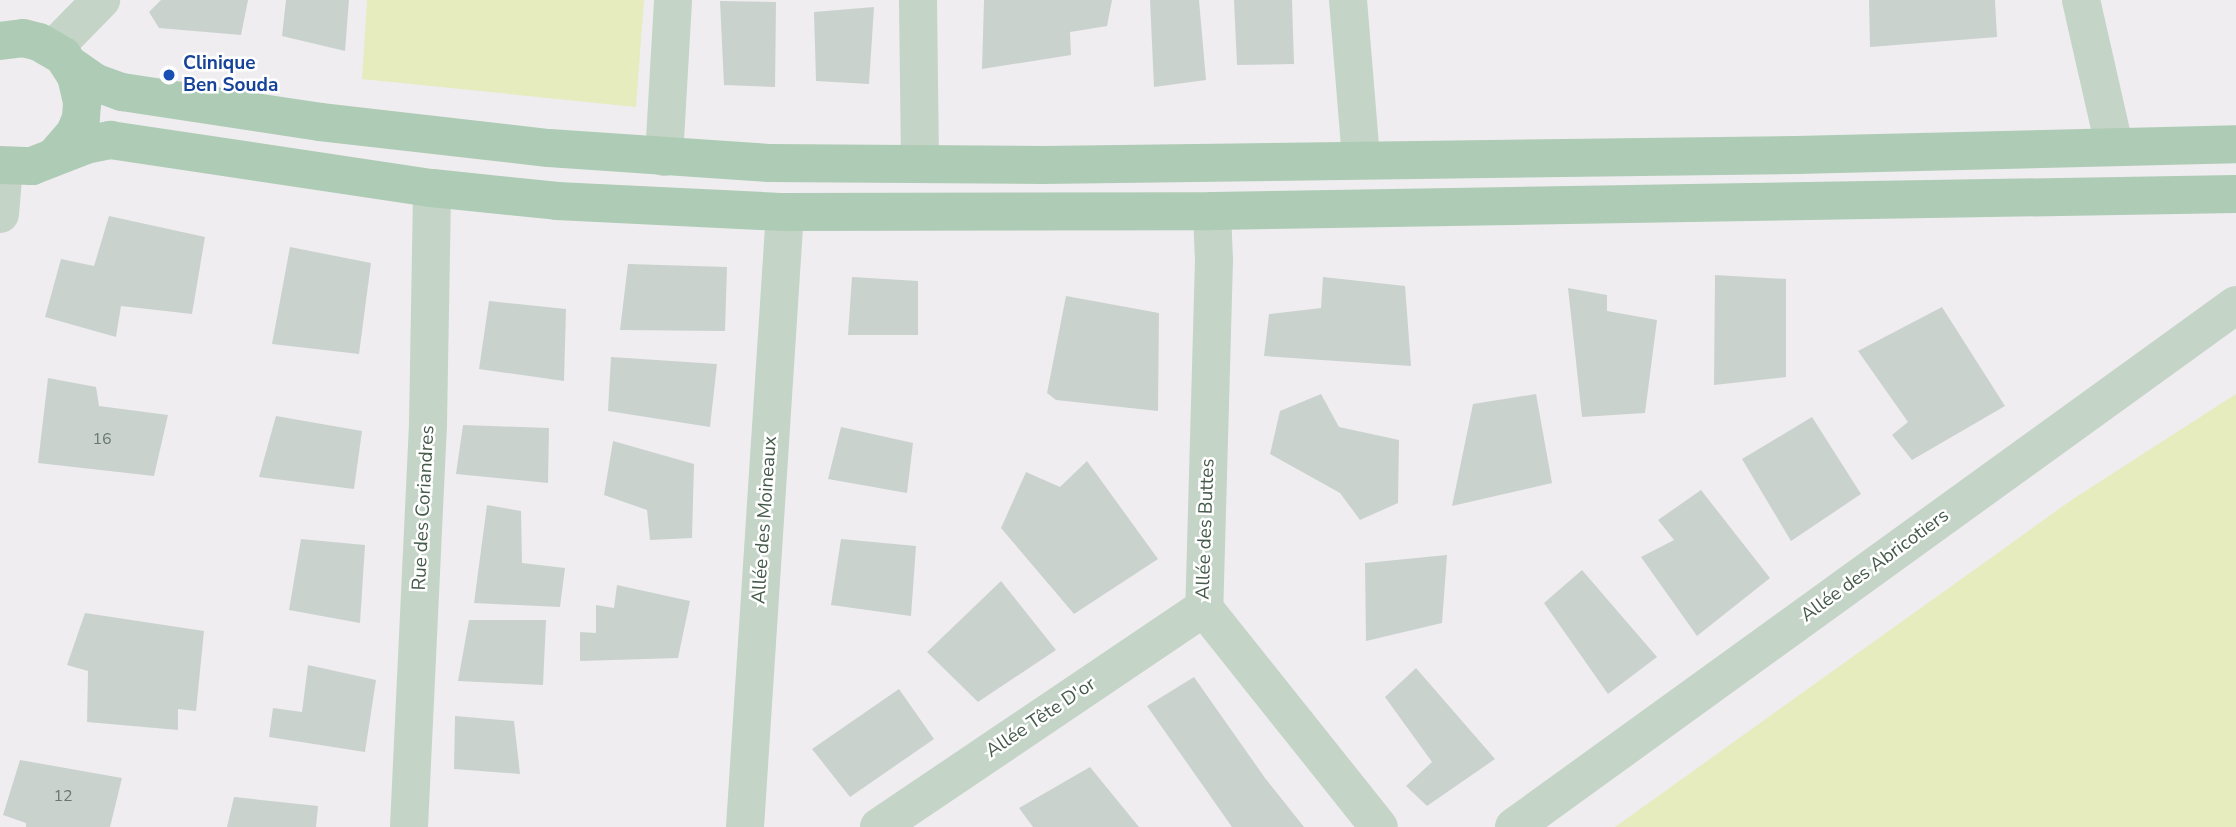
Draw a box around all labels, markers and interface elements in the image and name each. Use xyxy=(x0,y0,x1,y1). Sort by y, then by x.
place label: Clinique Ben Souda xyxy=(183,53,278,97)
marker: Clinique Ben Souda xyxy=(161,67,177,83)
street label: Rue des Coriandres xyxy=(408,425,440,591)
house number: 16 xyxy=(92,429,112,449)
street label: Allée des Moineaux xyxy=(748,435,782,605)
street label: Allée des Buttes xyxy=(1192,458,1220,600)
street label: Allée des Abricotiers xyxy=(1796,505,1954,627)
street label: Allée Tête D'or xyxy=(982,673,1100,763)
house number: 12 xyxy=(53,786,73,806)

